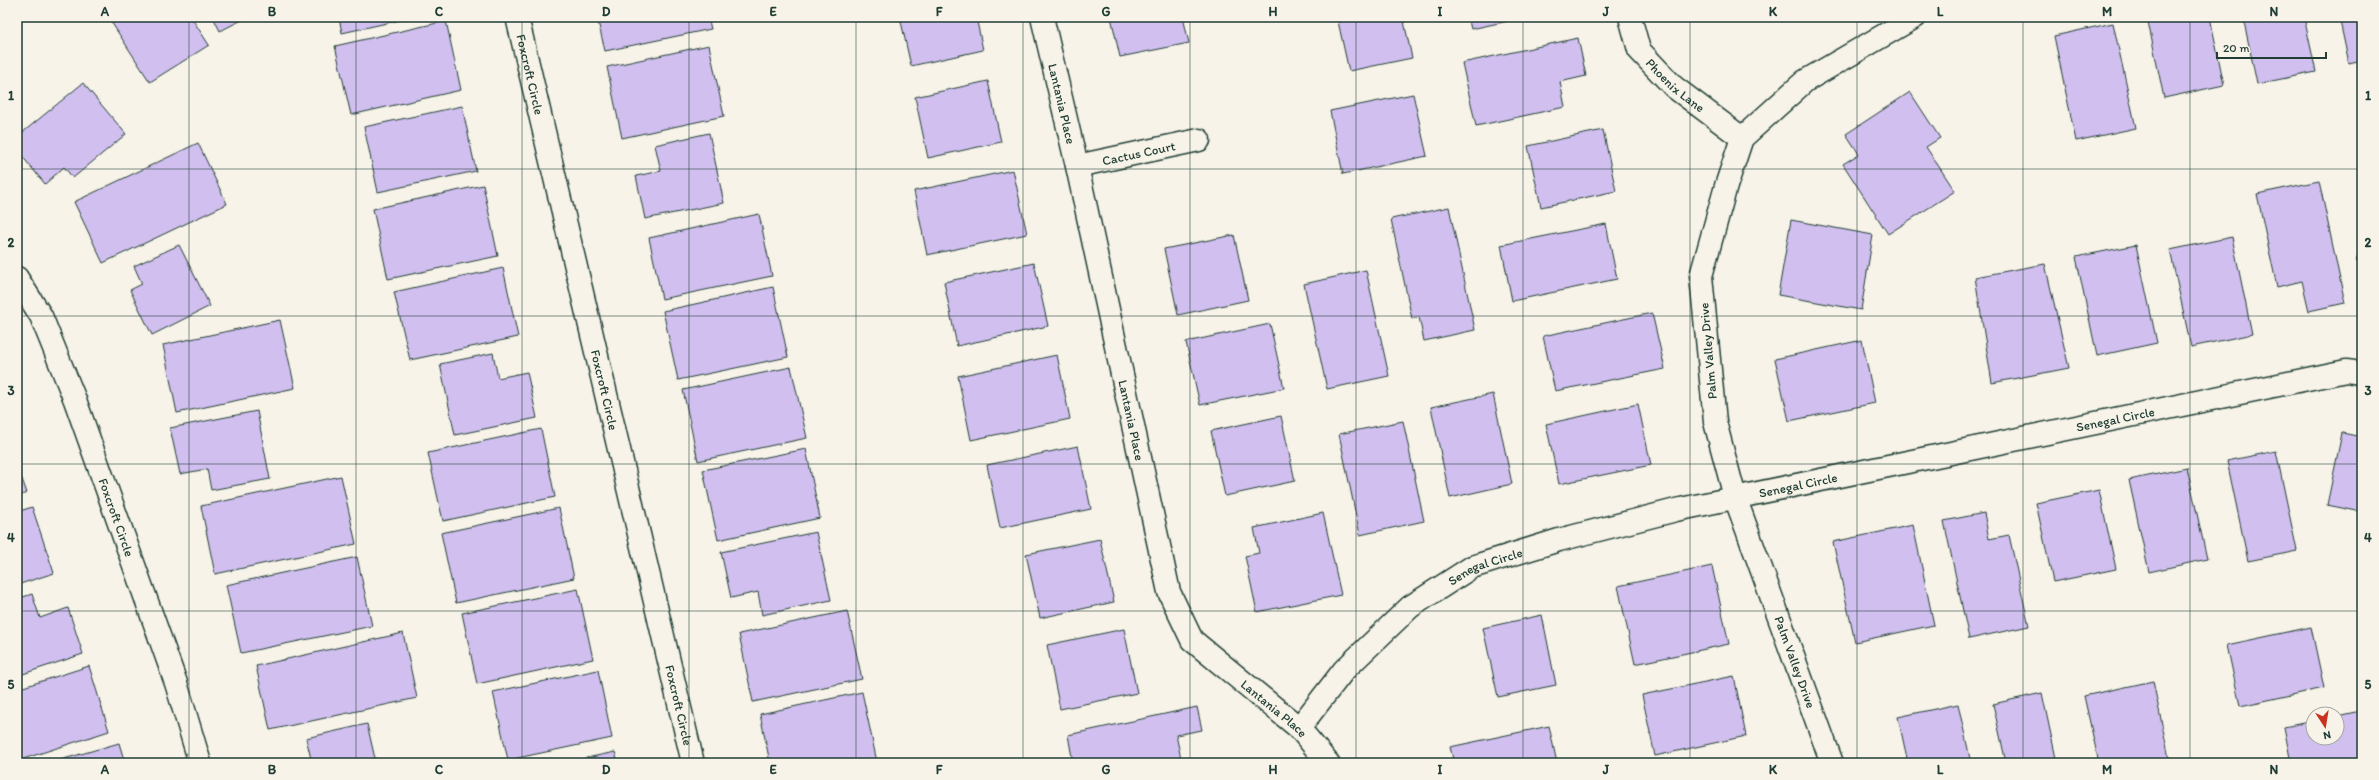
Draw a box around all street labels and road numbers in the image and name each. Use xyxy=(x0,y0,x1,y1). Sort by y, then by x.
street label: Foxcroft Circle xyxy=(514,33,547,116)
street label: Phoenix Lane xyxy=(1643,55,1708,115)
street label: Lantania Place xyxy=(1046,62,1079,145)
street label: Cactus Court xyxy=(1101,138,1177,168)
street label: Palm Valley Drive xyxy=(1696,302,1720,400)
street label: Foxcroft Circle xyxy=(588,348,622,431)
street label: Lantania Place xyxy=(1116,378,1148,462)
street label: Senegal Circle xyxy=(2075,403,2156,434)
street label: Senegal Circle xyxy=(1758,469,1839,500)
street label: Foxcroft Circle xyxy=(96,476,138,558)
street label: Senegal Circle xyxy=(1445,544,1524,588)
street label: Palm Valley Drive xyxy=(1771,614,1819,710)
street label: Foxcroft Circle xyxy=(663,663,696,747)
street label: Lantania Place xyxy=(1238,676,1311,740)

